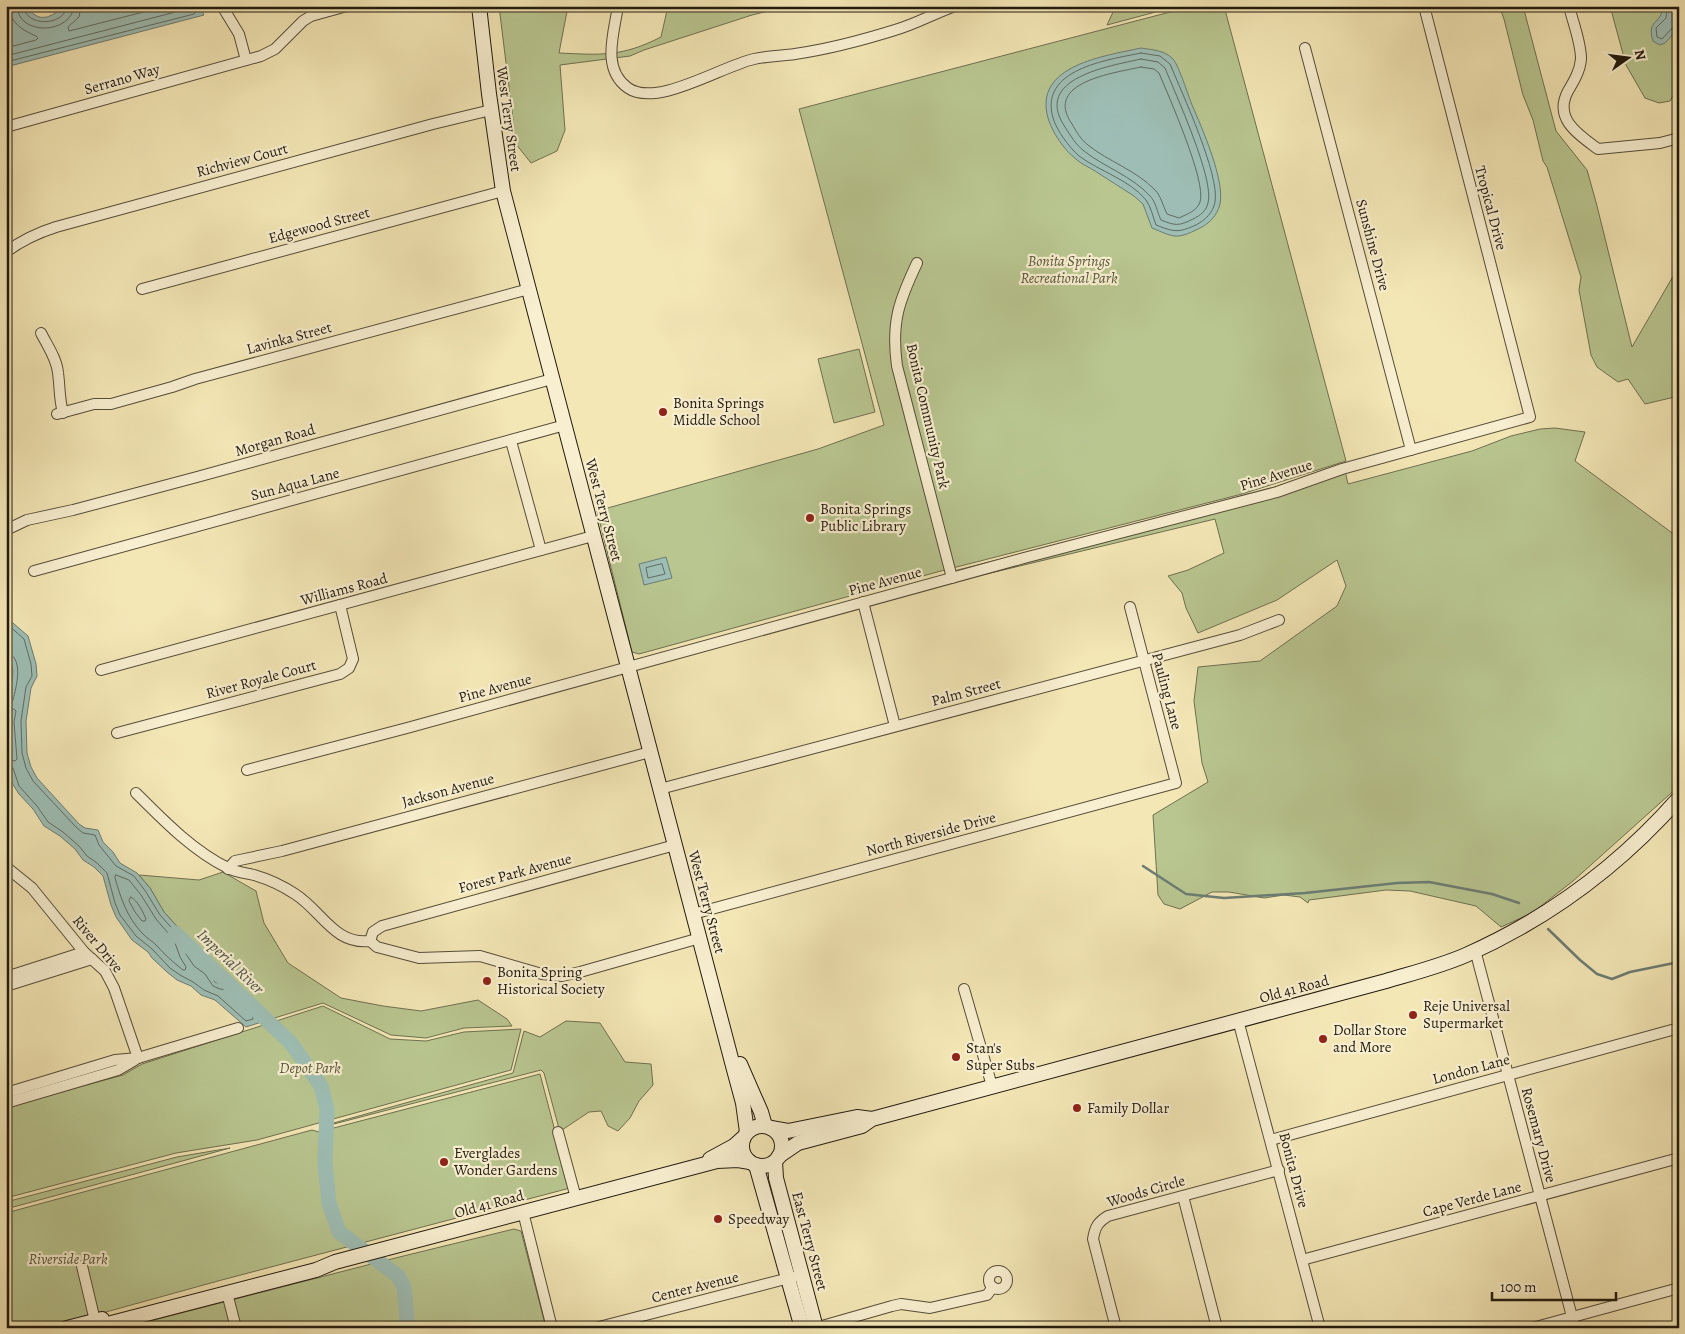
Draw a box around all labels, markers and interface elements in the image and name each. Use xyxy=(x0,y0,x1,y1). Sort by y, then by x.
north arrow xyxy=(1602,32,1652,82)
text: N xyxy=(1630,48,1651,62)
street label: Serrano Way xyxy=(82,59,162,99)
street label: West Terry Street xyxy=(492,64,526,173)
street label: Richview Court xyxy=(194,138,290,182)
street label: Tropical Drive xyxy=(1470,164,1512,253)
street label: Sunshine Drive xyxy=(1351,197,1395,293)
street label: Edgewood Street xyxy=(266,202,372,248)
park label: Bonita Springs Recreational Park xyxy=(1020,251,1118,288)
street label: Lavinka Street xyxy=(244,317,334,359)
street label: Bonita Community Park xyxy=(902,341,955,491)
place label: Bonita Springs Middle School xyxy=(673,393,764,430)
marker: Bonita Springs Middle School xyxy=(657,406,669,418)
street label: Morgan Road xyxy=(233,419,318,461)
street label: Pine Avenue xyxy=(1237,454,1315,496)
street label: West Terry Street xyxy=(580,455,627,564)
street label: Sun Aqua Lane xyxy=(248,462,342,505)
place label: Bonita Springs Public Library xyxy=(820,499,911,536)
marker: Bonita Springs Public Library xyxy=(804,512,816,524)
street label: Pine Avenue xyxy=(846,562,924,600)
street label: Williams Road xyxy=(298,568,390,610)
street label: Pauling Lane xyxy=(1147,650,1187,732)
street label: River Royale Court xyxy=(204,655,318,703)
street label: Pine Avenue xyxy=(456,669,534,707)
street label: Palm Street xyxy=(929,673,1003,711)
street label: Jackson Avenue xyxy=(400,768,497,812)
street label: North Riverside Drive xyxy=(864,807,998,861)
street label: West Terry Street xyxy=(683,847,730,956)
street label: Forest Park Avenue xyxy=(456,848,574,898)
street label: River Drive xyxy=(68,911,128,977)
water label: Imperial River xyxy=(192,924,269,1000)
place label: Bonita Spring Historical Society xyxy=(497,962,605,999)
street label: Old 41 Road xyxy=(1257,970,1332,1008)
marker: Bonita Spring Historical Society xyxy=(481,975,493,987)
place label: Reje Universal Supermarket xyxy=(1423,996,1510,1033)
marker: Reje Universal Supermarket xyxy=(1407,1009,1419,1021)
place label: Dollar Store and More xyxy=(1333,1020,1407,1057)
marker: Dollar Store and More xyxy=(1317,1033,1329,1045)
place label: Stan's Super Subs xyxy=(966,1038,1035,1075)
street label: London Lane xyxy=(1430,1049,1512,1089)
marker: Stan's Super Subs xyxy=(950,1051,962,1063)
park label: Depot Park xyxy=(279,1058,341,1078)
street label: Rosemary Drive xyxy=(1517,1085,1561,1185)
place label: Family Dollar xyxy=(1087,1098,1169,1118)
marker: Family Dollar xyxy=(1071,1102,1083,1114)
street label: Bonita Drive xyxy=(1274,1130,1314,1210)
place label: Everglades Wonder Gardens xyxy=(453,1143,558,1180)
marker: Everglades Wonder Gardens xyxy=(438,1156,450,1168)
street label: Woods Circle xyxy=(1104,1170,1188,1212)
street label: Cape Verde Lane xyxy=(1420,1176,1524,1222)
street label: Old 41 Road xyxy=(452,1185,527,1223)
street label: East Terry Street xyxy=(787,1189,833,1293)
place label: Speedway xyxy=(728,1209,789,1229)
marker: Speedway xyxy=(712,1213,724,1225)
park label: Riverside Park xyxy=(28,1249,108,1269)
street label: Center Avenue xyxy=(649,1266,741,1307)
scale bar xyxy=(1492,1269,1616,1301)
text: 100 m xyxy=(1500,1277,1537,1297)

